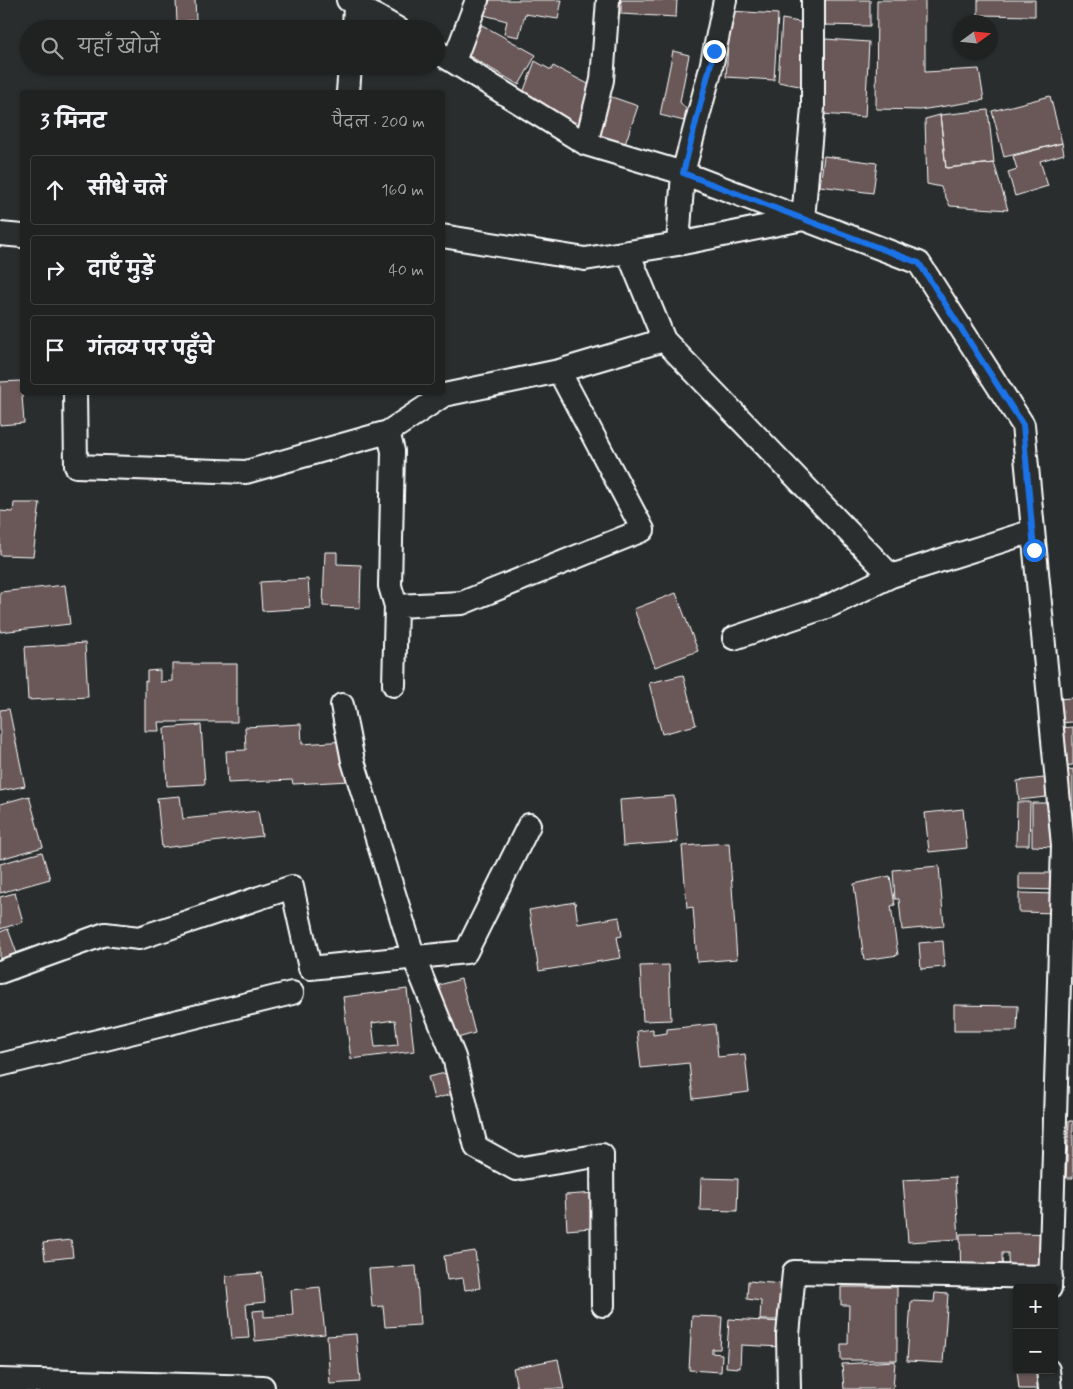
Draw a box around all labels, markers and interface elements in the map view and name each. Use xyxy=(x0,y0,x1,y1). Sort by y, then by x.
north arrow xyxy=(953,15,998,60)
search box xyxy=(20,20,445,75)
icon: search xyxy=(38,34,66,62)
text: यहाँ खोजें xyxy=(78,35,160,60)
route end xyxy=(703,40,726,63)
text: 3 मिनट xyxy=(40,108,106,136)
text: पैदल · 200 m xyxy=(332,112,425,133)
icon: ahead xyxy=(41,176,69,204)
text: सीधे चलें xyxy=(88,177,166,202)
text: 160 m xyxy=(381,180,424,201)
icon: right xyxy=(41,256,69,284)
text: दाएँ मुड़ें xyxy=(88,257,154,282)
text: 40 m xyxy=(388,260,424,281)
icon: arrive xyxy=(41,336,69,364)
text: गंतव्य पर पहुँचे xyxy=(88,337,214,362)
route start xyxy=(1023,539,1046,562)
map controls xyxy=(1013,1284,1058,1374)
button: + xyxy=(1013,1284,1058,1329)
button: − xyxy=(1013,1329,1058,1374)

